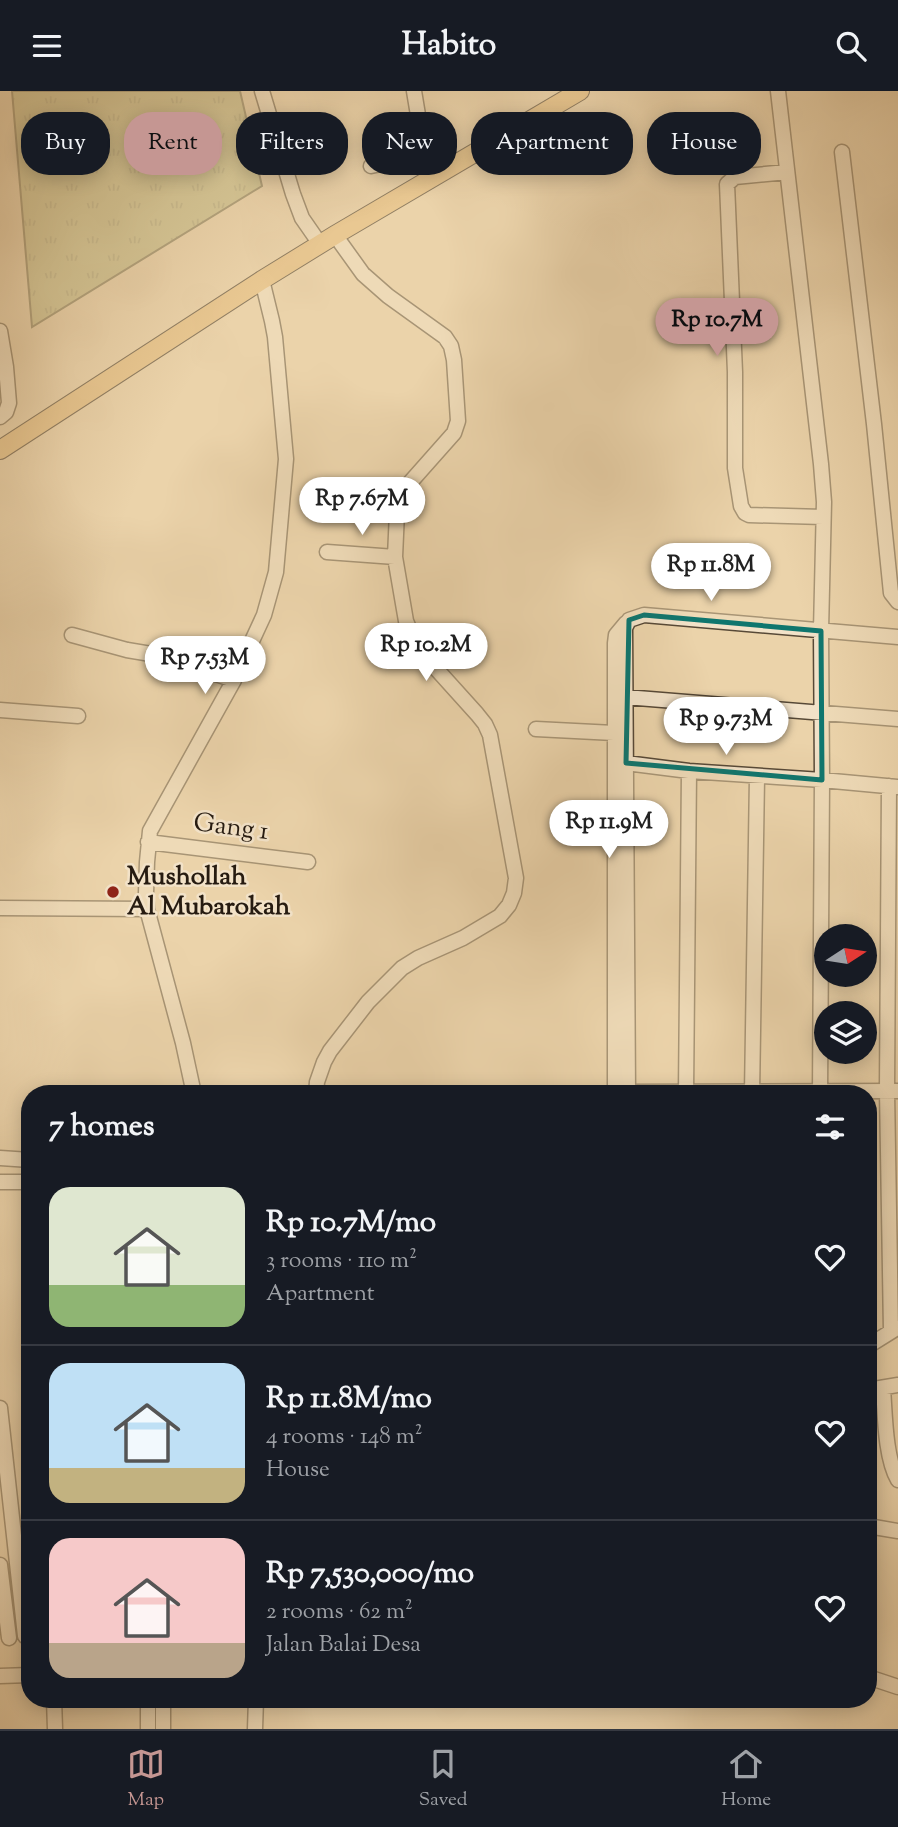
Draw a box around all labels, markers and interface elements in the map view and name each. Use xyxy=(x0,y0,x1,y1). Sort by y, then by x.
text: Habito xyxy=(402,23,496,69)
icon: menu xyxy=(28,27,66,65)
icon: search xyxy=(832,27,870,65)
chip: Buy xyxy=(21,112,110,175)
chip: Rent xyxy=(124,112,222,175)
chip: Filters xyxy=(236,112,348,175)
chip: New xyxy=(362,112,457,175)
chip: Apartment xyxy=(471,112,633,175)
chip: House xyxy=(647,112,761,175)
pin: Rp 10.7M xyxy=(645,299,789,358)
text: Rp 10.7M xyxy=(671,304,763,337)
pin: Rp 7.67M xyxy=(290,477,434,537)
text: Rp 7.67M xyxy=(315,483,409,516)
pin: Rp 11.8M xyxy=(639,543,783,603)
text: Rp 11.8M xyxy=(667,549,755,582)
pin: Rp 10.2M xyxy=(354,623,498,683)
text: Rp 10.2M xyxy=(381,629,471,662)
pin: Rp 7.53M xyxy=(133,637,277,696)
text: Rp 7.53M xyxy=(161,642,249,675)
pin: Rp 9.73M xyxy=(654,697,798,757)
text: Rp 9.73M xyxy=(680,703,772,736)
pin: Rp 11.9M xyxy=(537,801,681,860)
street label: Gang 1 xyxy=(191,805,271,851)
text: Rp 11.9M xyxy=(565,806,653,839)
place label: Mushollah Al Mubarokah xyxy=(127,859,291,926)
marker: Mushollah Al Mubarokah xyxy=(105,884,121,900)
north arrow xyxy=(814,924,877,987)
map controls xyxy=(814,924,877,1064)
button: layers xyxy=(814,1001,877,1064)
text: 7 homes xyxy=(49,1106,154,1149)
icon: filters xyxy=(811,1108,849,1146)
text: Rp 10.7M/mo xyxy=(266,1202,436,1245)
icon: home xyxy=(105,1215,189,1299)
icon: heart xyxy=(811,1238,849,1276)
text: 3 rooms · 110 m² xyxy=(266,1245,417,1278)
text: Apartment xyxy=(266,1278,375,1311)
text: Rp 11.8M/mo xyxy=(266,1378,432,1421)
icon: home xyxy=(105,1391,189,1475)
icon: heart xyxy=(811,1414,849,1452)
text: 4 rooms · 148 m² xyxy=(266,1421,423,1454)
text: House xyxy=(266,1454,330,1487)
text: Rp 7,530,000/mo xyxy=(266,1553,474,1596)
icon: home xyxy=(105,1566,189,1650)
icon: heart xyxy=(811,1589,849,1627)
text: 2 rooms · 62 m² xyxy=(266,1596,413,1629)
text: Jalan Balai Desa xyxy=(266,1629,421,1662)
tab: Map xyxy=(127,1745,165,1814)
tab: Saved xyxy=(419,1745,467,1814)
tab: Home xyxy=(721,1745,771,1814)

